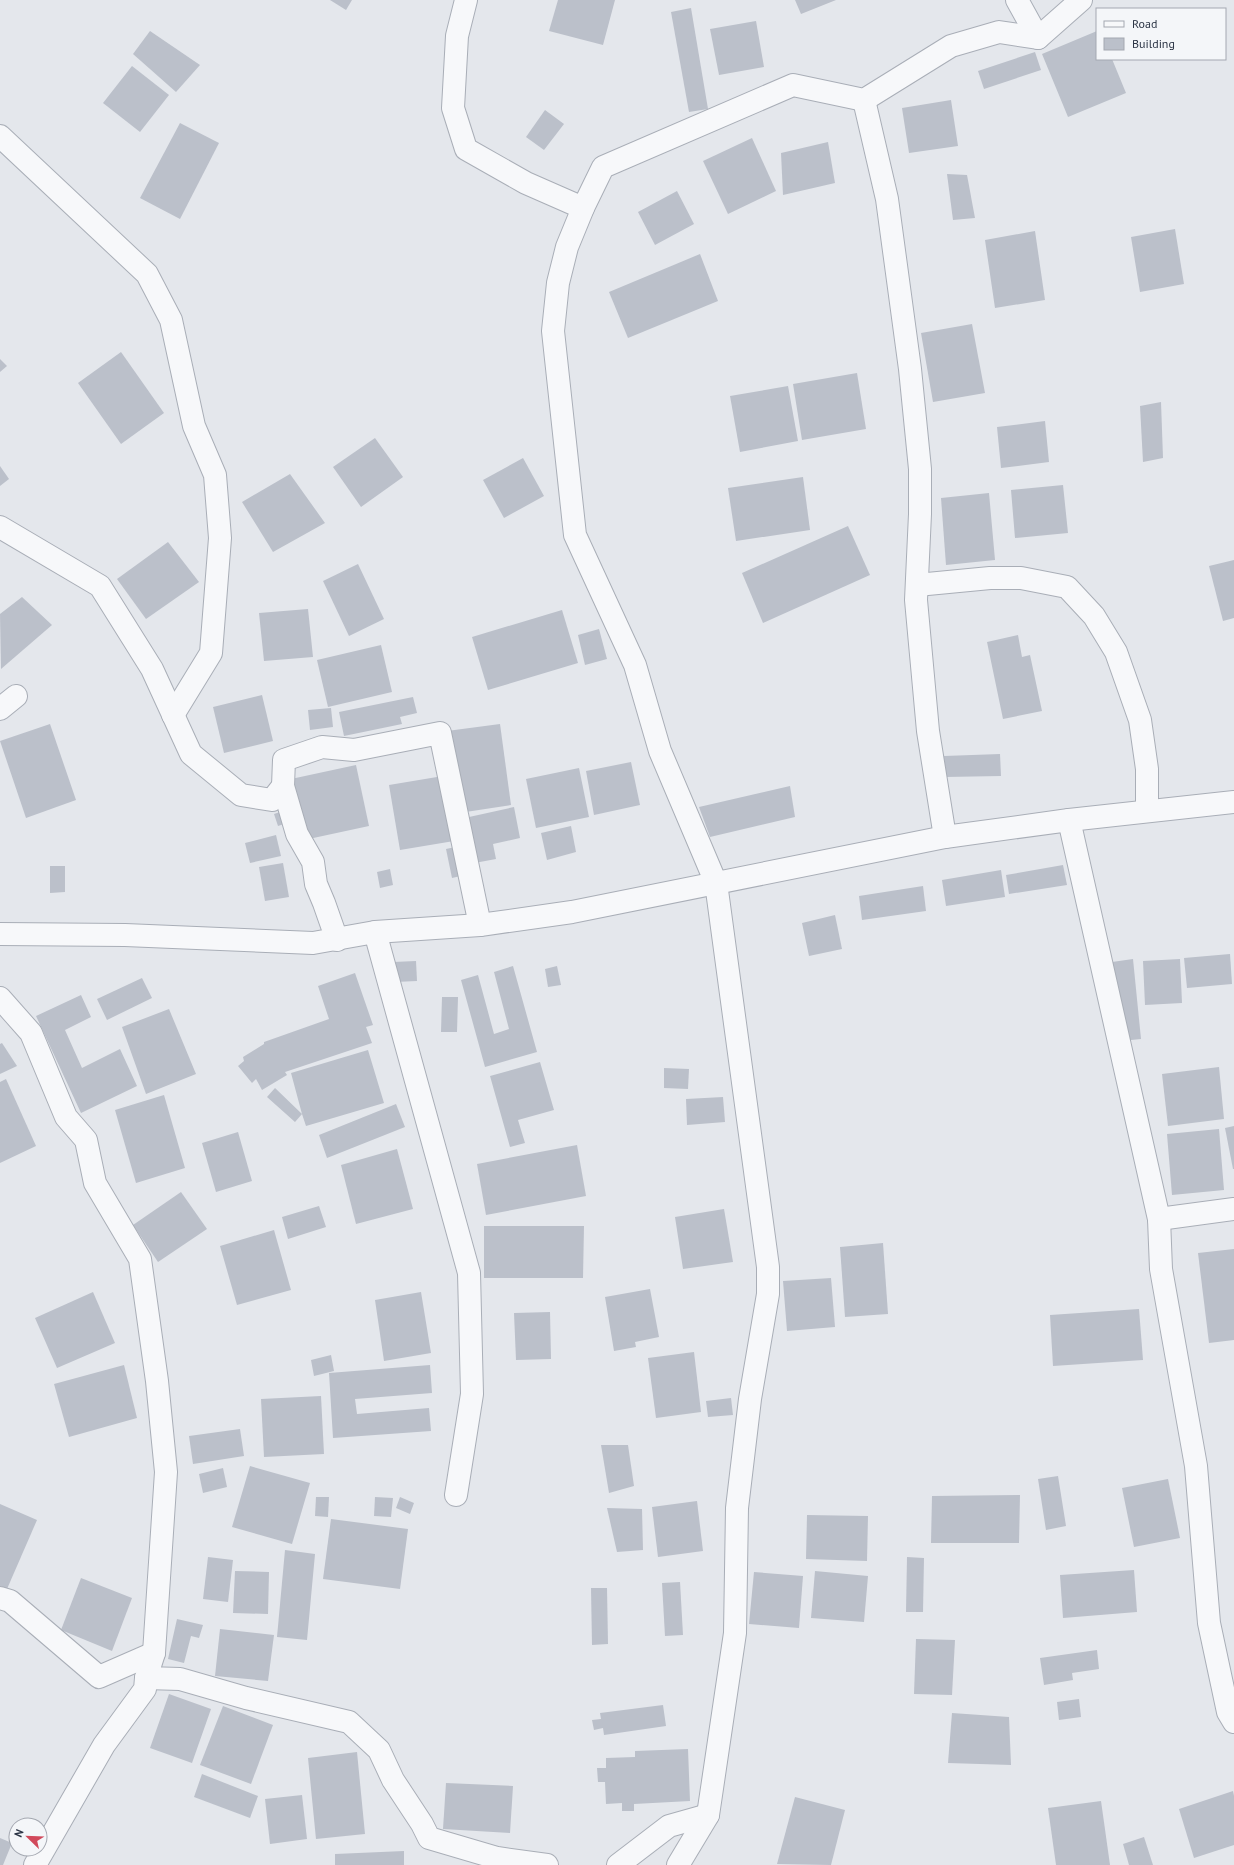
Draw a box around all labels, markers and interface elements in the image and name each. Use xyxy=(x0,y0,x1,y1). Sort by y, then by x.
legend xyxy=(1096,8,1226,60)
text: Road xyxy=(1132,16,1157,31)
text: Building xyxy=(1132,36,1175,51)
north arrow xyxy=(8,1817,48,1857)
text: N xyxy=(11,1827,27,1839)

